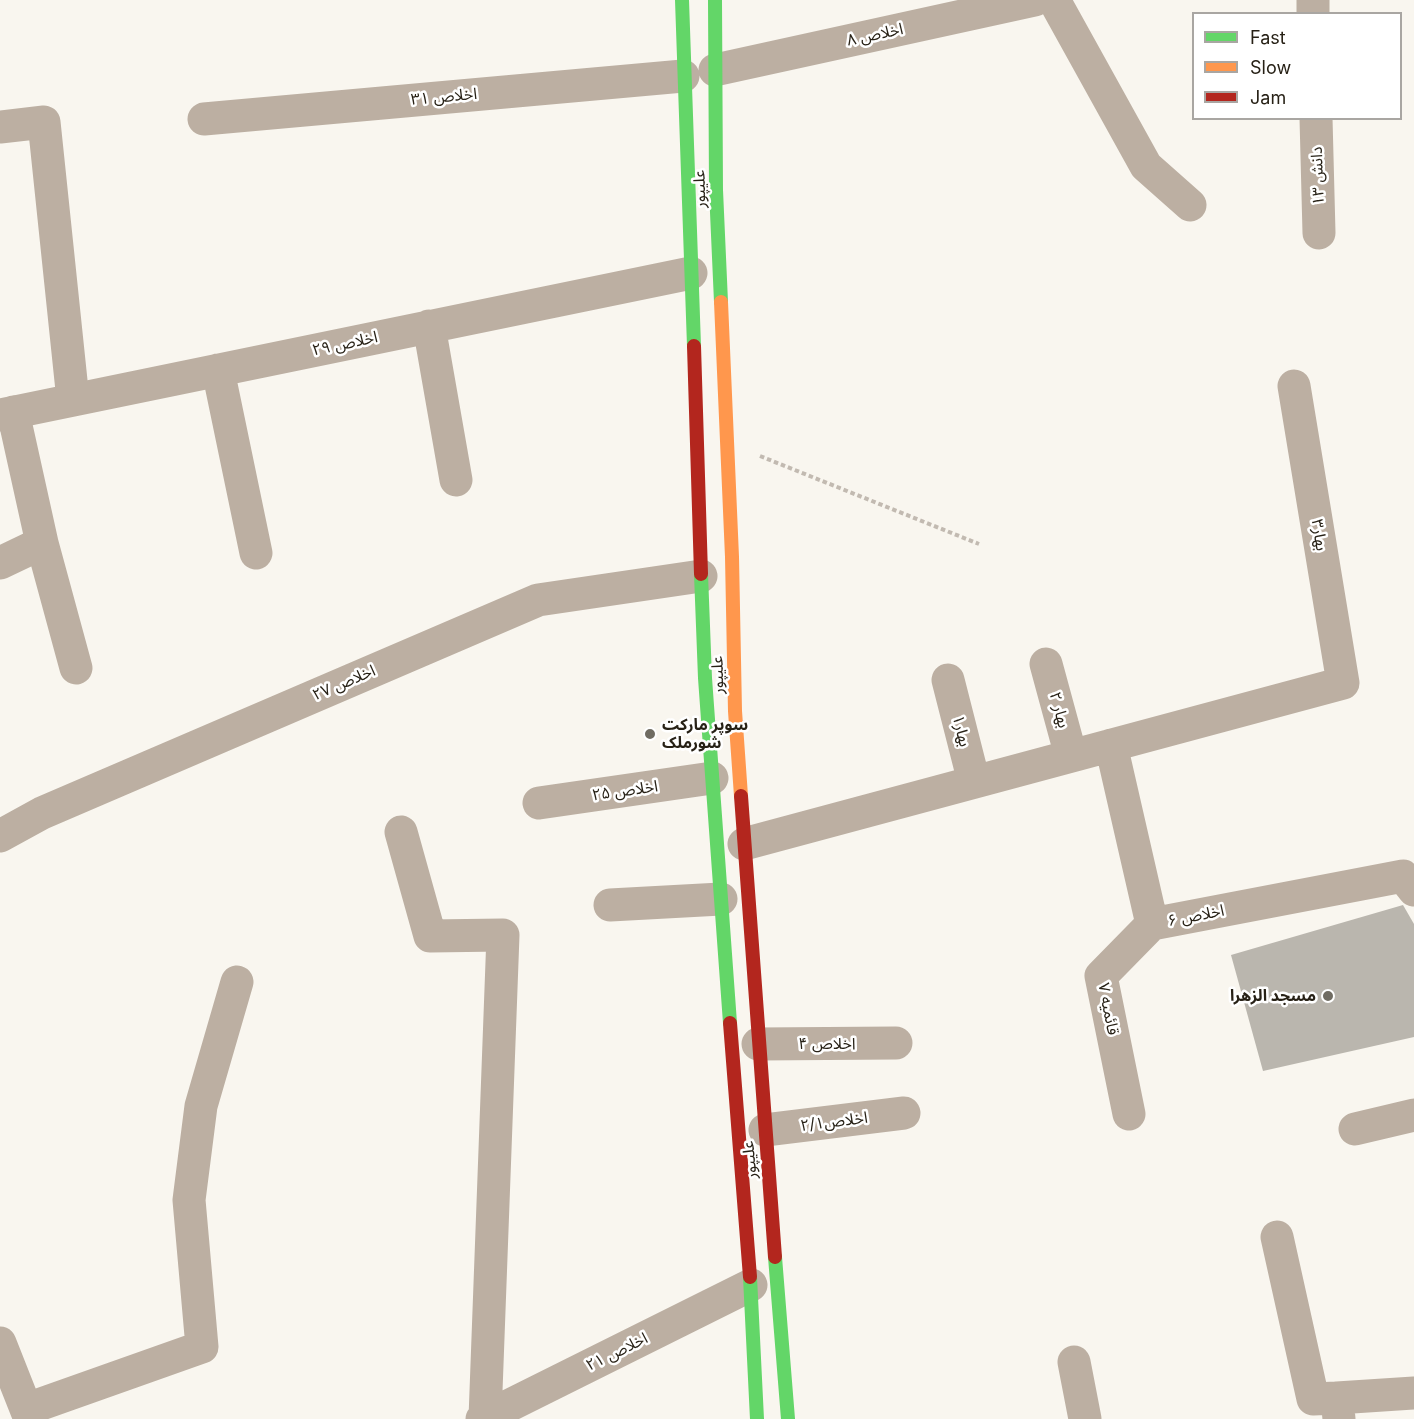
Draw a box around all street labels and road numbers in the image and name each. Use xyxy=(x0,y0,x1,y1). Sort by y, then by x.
street label: اخلاص ۸ xyxy=(845,20,905,50)
street label: اخلاص ۳۱ xyxy=(410,85,478,109)
street label: دانش ۱۳ xyxy=(1307,146,1329,206)
street label: علیپور xyxy=(690,170,710,208)
street label: اخلاص ۲۹ xyxy=(310,328,380,360)
street label: بهار۳ xyxy=(1307,518,1331,552)
street label: علیپور xyxy=(708,656,728,694)
street label: اخلاص ۲۷ xyxy=(310,661,378,705)
street label: بهار ۲ xyxy=(1045,690,1073,730)
street label: بهار۱ xyxy=(948,713,974,749)
street label: اخلاص ۲۵ xyxy=(591,777,659,805)
street label: اخلاص ۶ xyxy=(1166,901,1226,931)
street label: قائمیه ۷ xyxy=(1094,981,1122,1037)
street label: اخلاص ۴ xyxy=(798,1034,856,1054)
street label: اخلاص۲/۱ xyxy=(799,1108,869,1136)
street label: علیپور xyxy=(739,1140,761,1180)
street label: اخلاص ۲۱ xyxy=(583,1329,651,1375)

